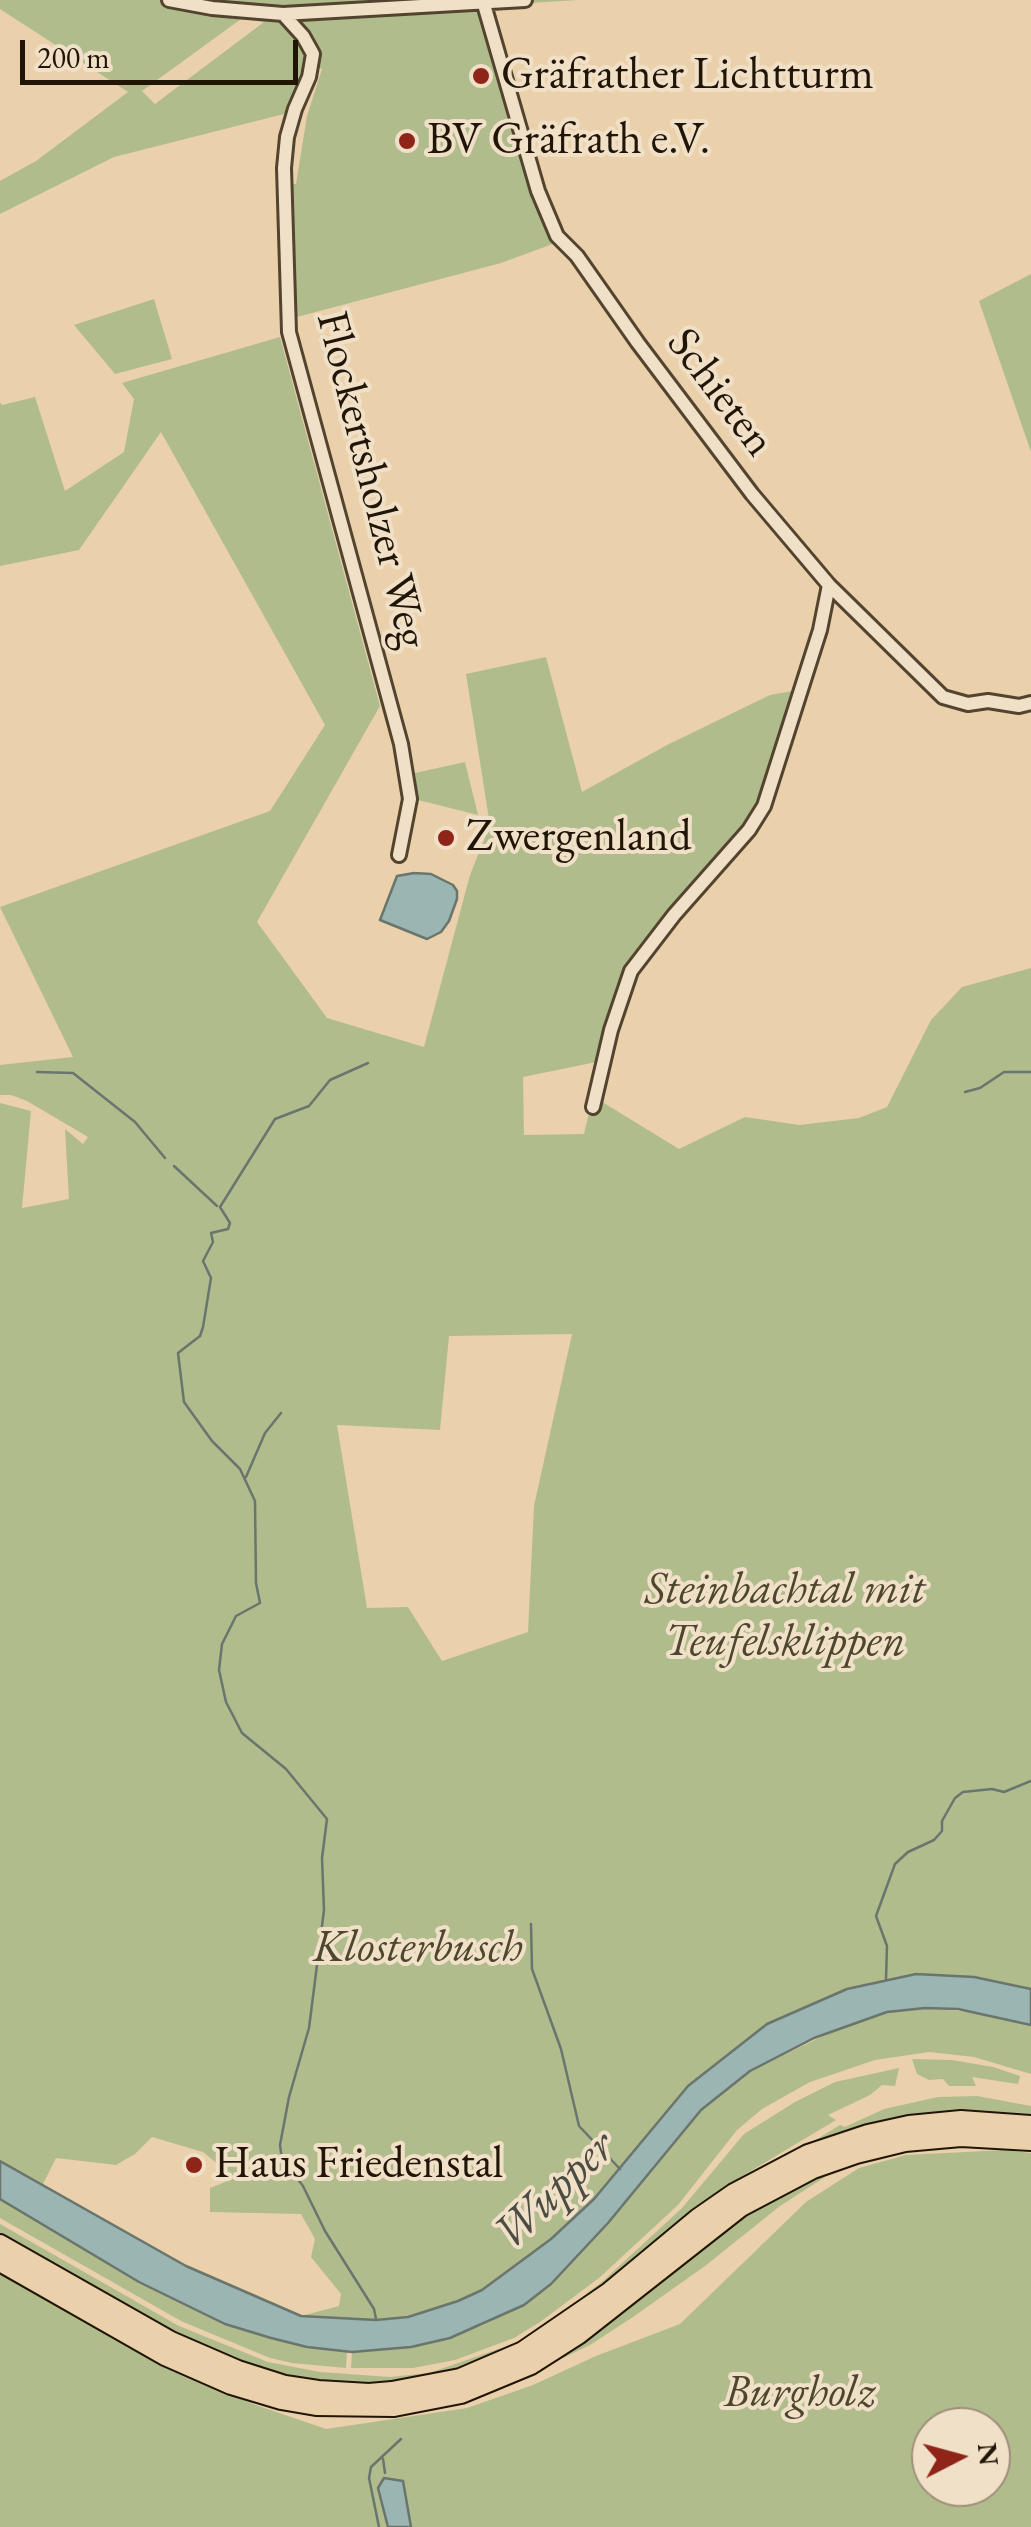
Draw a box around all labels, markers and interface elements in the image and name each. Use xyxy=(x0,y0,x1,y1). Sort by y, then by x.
scale bar xyxy=(25,20,302,82)
text: 200 m xyxy=(37,38,110,77)
place label: Gräfrather Lichtturm xyxy=(501,49,874,103)
marker: Gräfrather Lichtturm xyxy=(470,65,492,87)
place label: BV Gräfrath e.V. xyxy=(427,114,710,168)
marker: BV Gräfrath e.V. xyxy=(396,130,418,152)
street label: Flockertsholzer Weg xyxy=(303,306,439,654)
street label: Schieten xyxy=(654,318,786,468)
place label: Zwergenland xyxy=(466,811,692,865)
marker: Zwergenland xyxy=(435,827,457,849)
park label: Steinbachtal mit Teufelsklippen xyxy=(645,1564,925,1670)
park label: Klosterbusch xyxy=(313,1922,523,1976)
water label: Wupper xyxy=(482,2119,628,2263)
place label: Haus Friedenstal xyxy=(214,2138,503,2192)
marker: Haus Friedenstal xyxy=(183,2154,205,2176)
park label: Burgholz xyxy=(724,2367,876,2421)
north arrow xyxy=(911,2407,1011,2507)
text: N xyxy=(970,2441,1008,2467)

